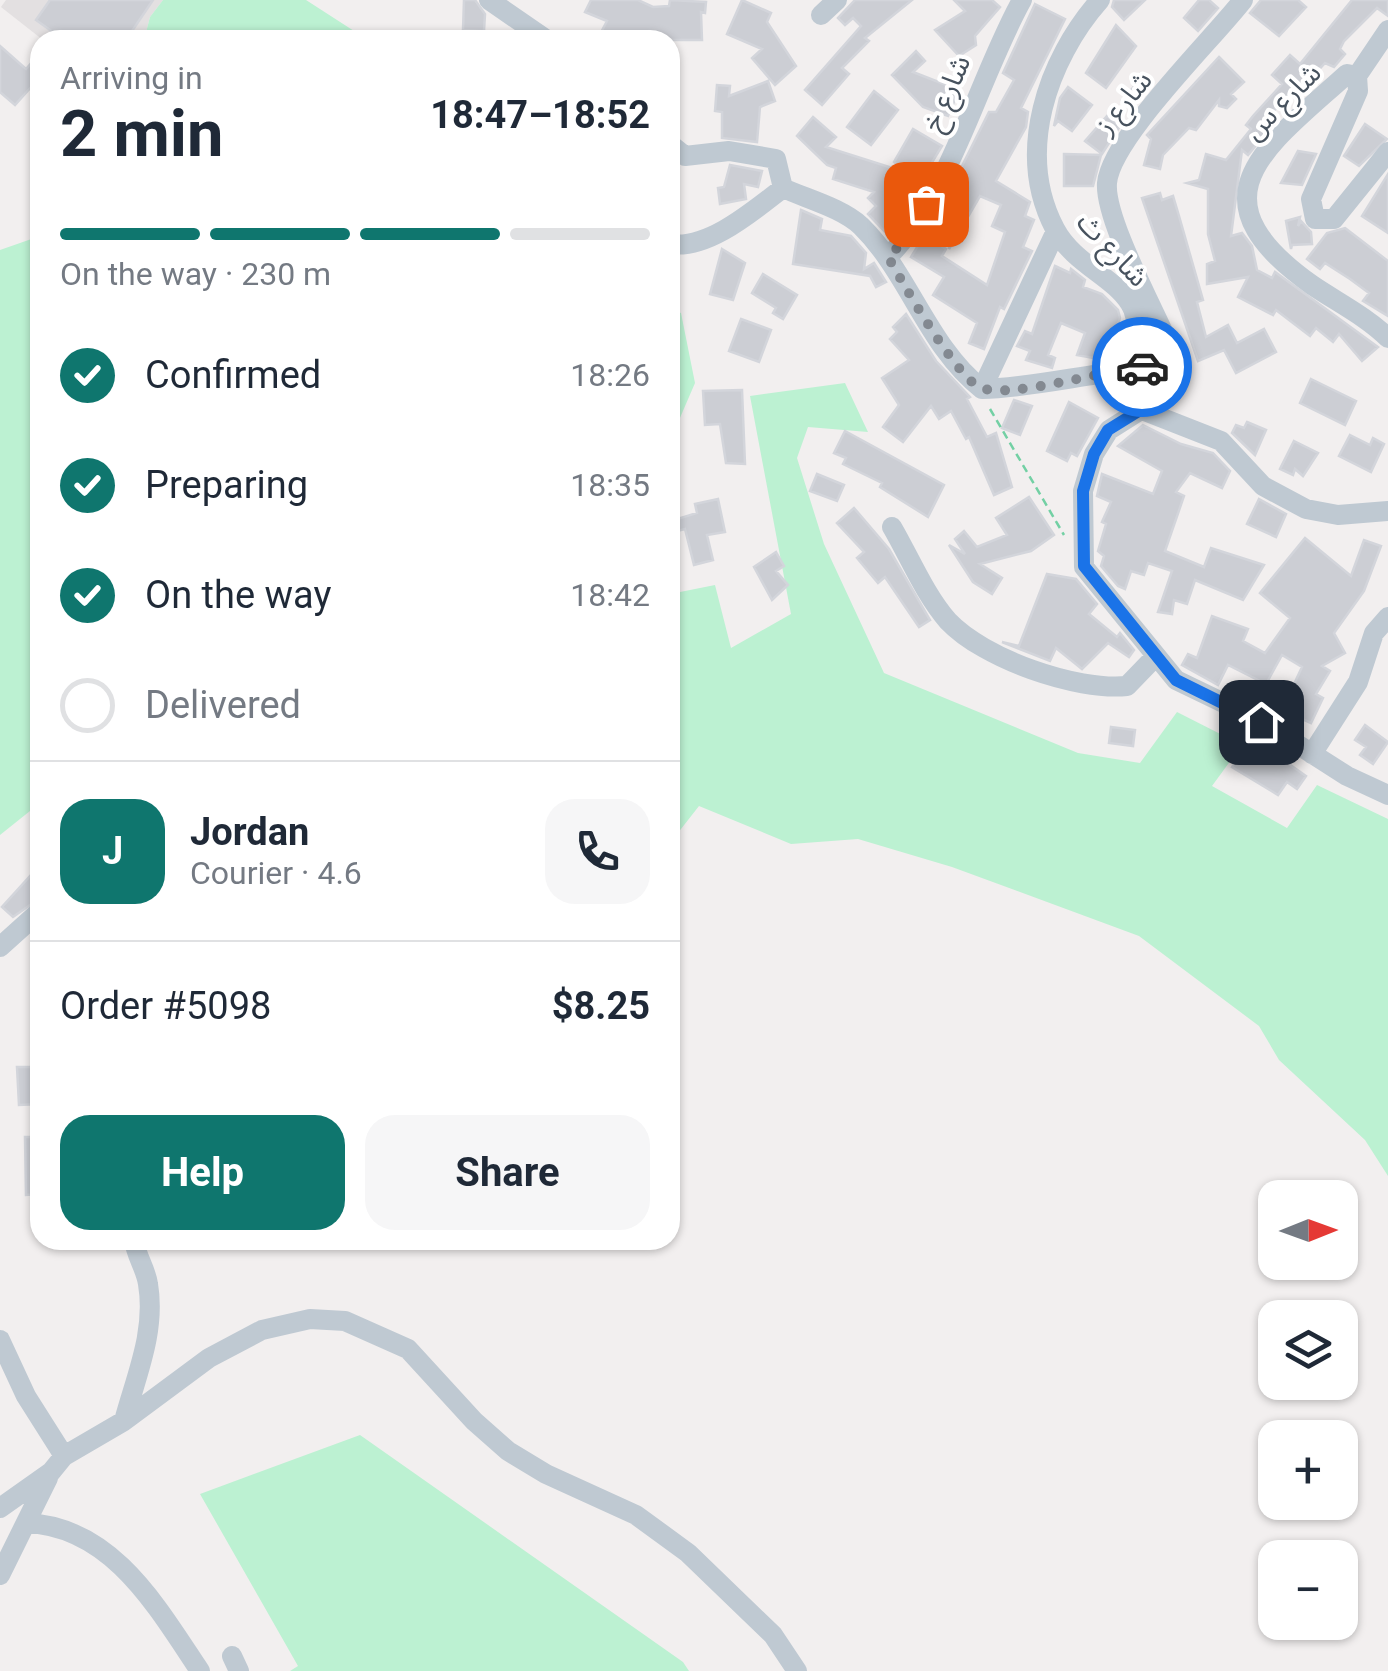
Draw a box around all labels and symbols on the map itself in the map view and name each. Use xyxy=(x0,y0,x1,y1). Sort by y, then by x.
street label: شارع خ xyxy=(916,50,981,138)
street label: شارع ﺱ xyxy=(1237,56,1331,150)
street label: شارع ﺯ xyxy=(1087,64,1162,144)
pin xyxy=(884,162,969,247)
street label: شارع ث xyxy=(1067,205,1155,296)
courier xyxy=(1092,317,1192,417)
pin xyxy=(1219,680,1304,765)
north arrow xyxy=(1258,1180,1358,1280)

